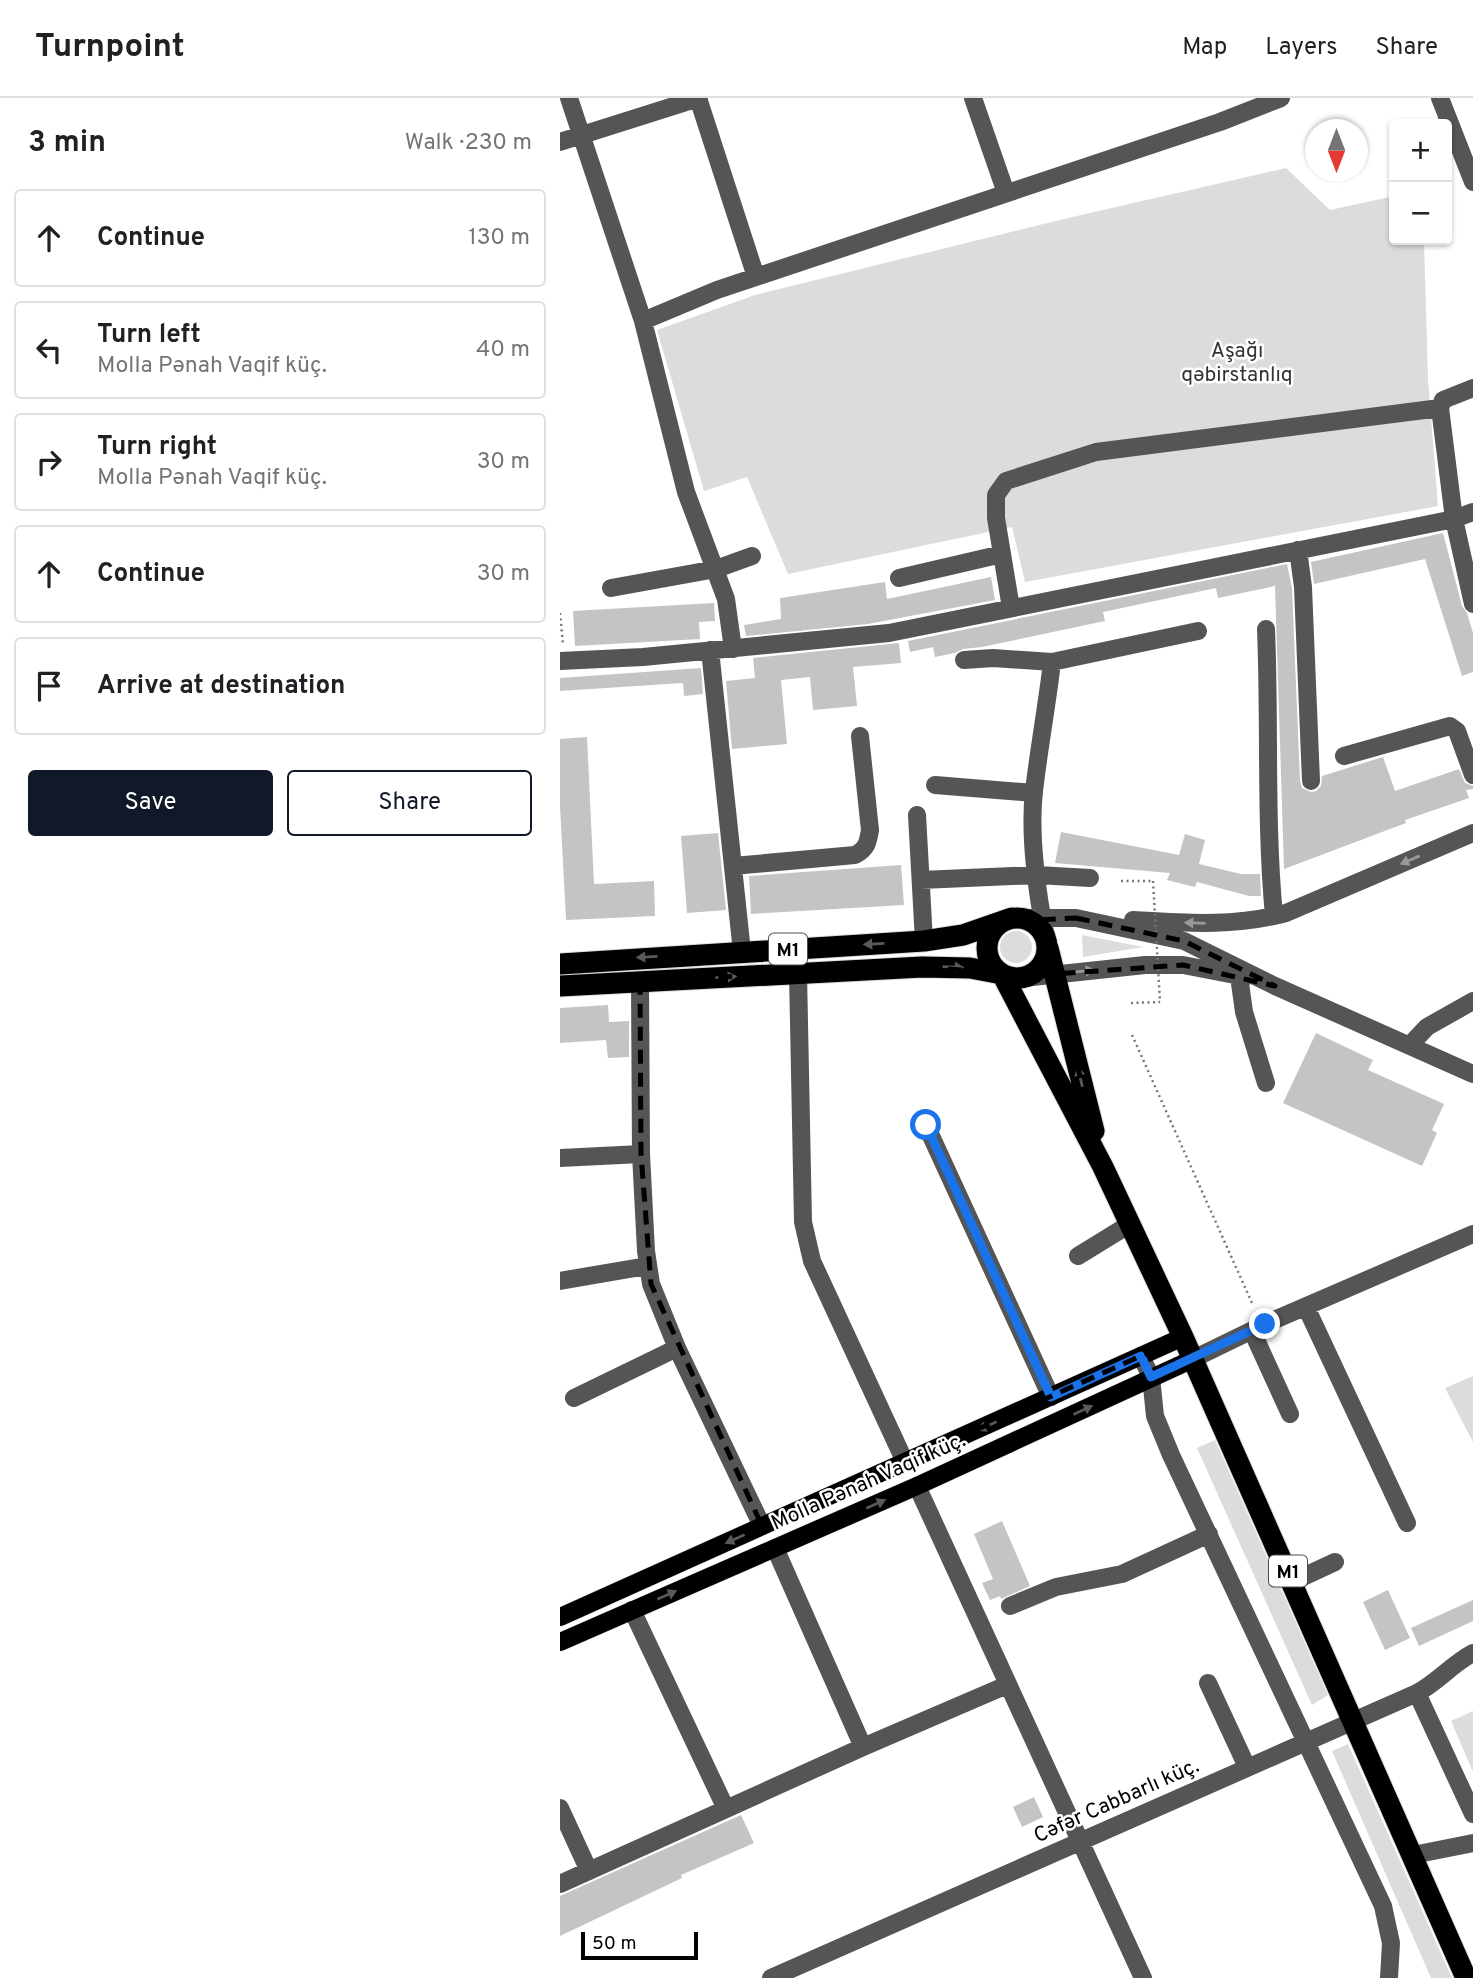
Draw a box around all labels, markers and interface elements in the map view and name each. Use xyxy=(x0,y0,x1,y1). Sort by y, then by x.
text: Turnpoint xyxy=(35,27,185,69)
text: Map xyxy=(1182,33,1227,63)
text: Layers xyxy=(1265,33,1337,63)
text: Share xyxy=(1375,33,1438,63)
north arrow xyxy=(1305,119,1368,182)
map controls xyxy=(1389,119,1452,245)
button: + xyxy=(1389,119,1452,182)
text: 3 min xyxy=(28,125,106,162)
text: Walk · 230 m xyxy=(405,129,532,158)
button: − xyxy=(1389,182,1452,245)
icon: ahead xyxy=(30,219,68,257)
text: Continue xyxy=(97,222,205,255)
text: 130 m xyxy=(468,224,530,253)
text: Turn left xyxy=(97,319,201,352)
icon: left xyxy=(30,331,68,369)
text: 40 m xyxy=(476,336,530,365)
park label: Aşağı qəbirstanlıq xyxy=(1181,338,1293,389)
text: Molla Pənah Vaqif küç. xyxy=(97,352,327,381)
text: Turn right xyxy=(97,431,217,464)
icon: right xyxy=(30,443,68,481)
text: 30 m xyxy=(477,448,530,477)
text: Molla Pənah Vaqif küç. xyxy=(97,464,327,493)
icon: ahead xyxy=(30,555,68,593)
text: Continue xyxy=(97,558,205,591)
text: 30 m xyxy=(477,560,530,589)
icon: arrive xyxy=(30,667,68,705)
text: Arrive at destination xyxy=(97,670,345,703)
button: Save xyxy=(28,770,273,836)
button: Share xyxy=(287,770,532,836)
one-way arrow xyxy=(1400,854,1420,866)
one-way arrow xyxy=(1183,917,1205,928)
road number: M1 xyxy=(769,934,807,964)
one-way arrow xyxy=(862,939,884,950)
one-way arrow xyxy=(635,952,657,963)
one-way arrow xyxy=(942,962,964,973)
one-way arrow xyxy=(1073,966,1095,977)
one-way arrow xyxy=(715,971,737,982)
one-way arrow xyxy=(1074,1066,1085,1088)
route start xyxy=(910,1109,941,1140)
route end xyxy=(1249,1308,1280,1339)
one-way arrow xyxy=(1073,1404,1093,1415)
one-way arrow xyxy=(977,1420,997,1432)
street label: Molla Pənah Vaqif küç. xyxy=(767,1427,970,1537)
one-way arrow xyxy=(865,1498,886,1509)
one-way arrow xyxy=(724,1534,745,1545)
road number: M1 xyxy=(1269,1555,1307,1586)
one-way arrow xyxy=(657,1589,677,1601)
street label: Cəfər Cabbarlı küç. xyxy=(1030,1753,1203,1850)
scale bar xyxy=(581,1929,698,1961)
text: 50 m xyxy=(592,1932,637,1956)

